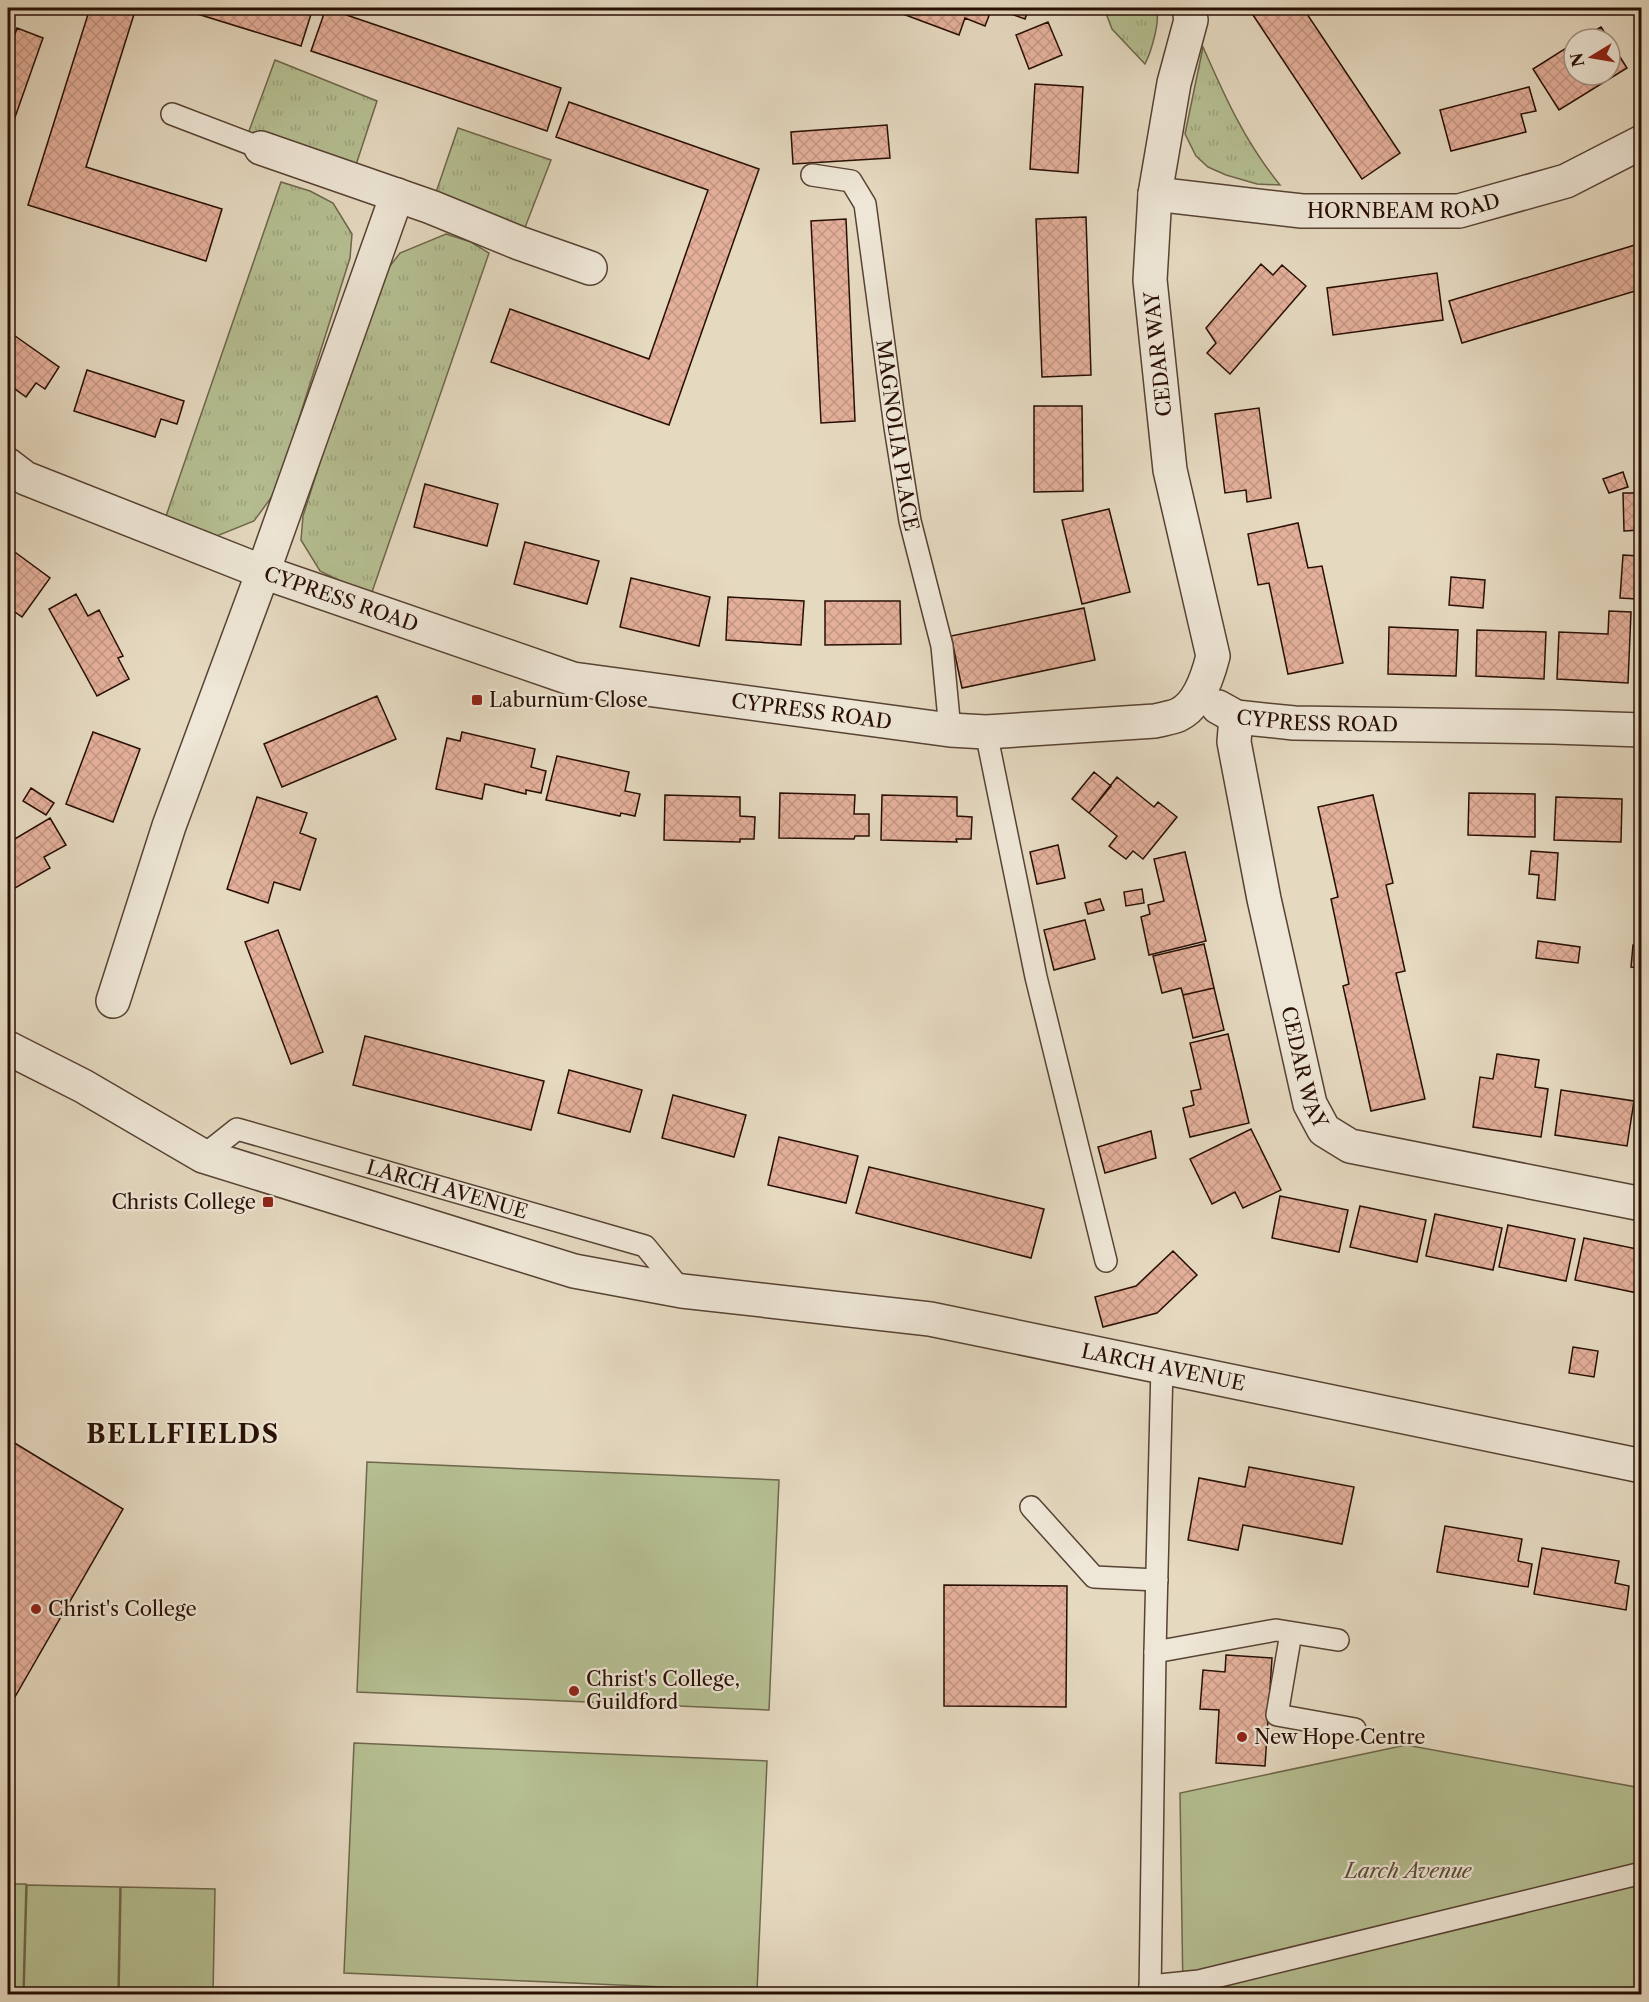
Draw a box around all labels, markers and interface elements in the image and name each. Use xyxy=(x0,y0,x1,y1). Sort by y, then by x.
north arrow xyxy=(1562,27,1622,87)
text: N xyxy=(1566,51,1588,69)
street label: HORNBEAM ROAD xyxy=(1307,188,1503,224)
street label: CEDAR WAY xyxy=(1139,289,1177,418)
street label: MAGNOLIA PLACE xyxy=(871,338,924,534)
street label: CYPRESS ROAD xyxy=(261,561,422,637)
place label: Laburnum Close xyxy=(489,688,648,712)
street label: CYPRESS ROAD xyxy=(730,689,893,734)
marker: Laburnum Close xyxy=(470,693,484,707)
street label: CYPRESS ROAD xyxy=(1235,705,1398,737)
street label: CEDAR WAY xyxy=(1276,1004,1333,1133)
street label: LARCH AVENUE xyxy=(364,1155,531,1224)
place label: Christs College xyxy=(111,1190,256,1214)
marker: Christs College xyxy=(261,1195,275,1209)
street label: LARCH AVENUE xyxy=(1079,1339,1247,1396)
district label: BELLFIELDS xyxy=(86,1418,280,1450)
place label: Christ's College xyxy=(48,1597,197,1621)
marker: Christ's College xyxy=(29,1602,43,1616)
place label: Christ's College, Guildford xyxy=(586,1667,740,1714)
marker: Christ's College, Guildford xyxy=(567,1684,581,1698)
place label: New Hope Centre xyxy=(1254,1725,1426,1749)
marker: New Hope Centre xyxy=(1235,1730,1249,1744)
park label: Larch Avenue xyxy=(1343,1859,1473,1883)

